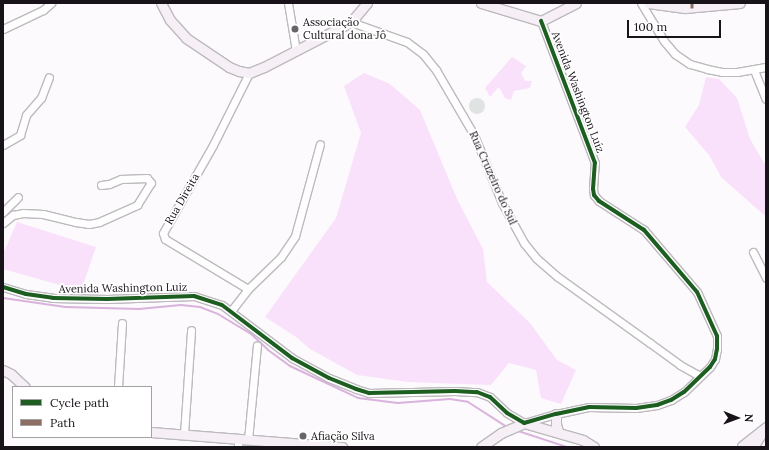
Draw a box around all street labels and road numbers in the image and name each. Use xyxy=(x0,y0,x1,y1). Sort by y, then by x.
street label: Avenida Washington Luíz xyxy=(549,30,607,154)
street label: Rua Cruzeiro do Sul xyxy=(466,129,520,227)
street label: Rua Direita xyxy=(162,171,202,227)
street label: Avenida Washington Luiz xyxy=(59,280,187,296)

